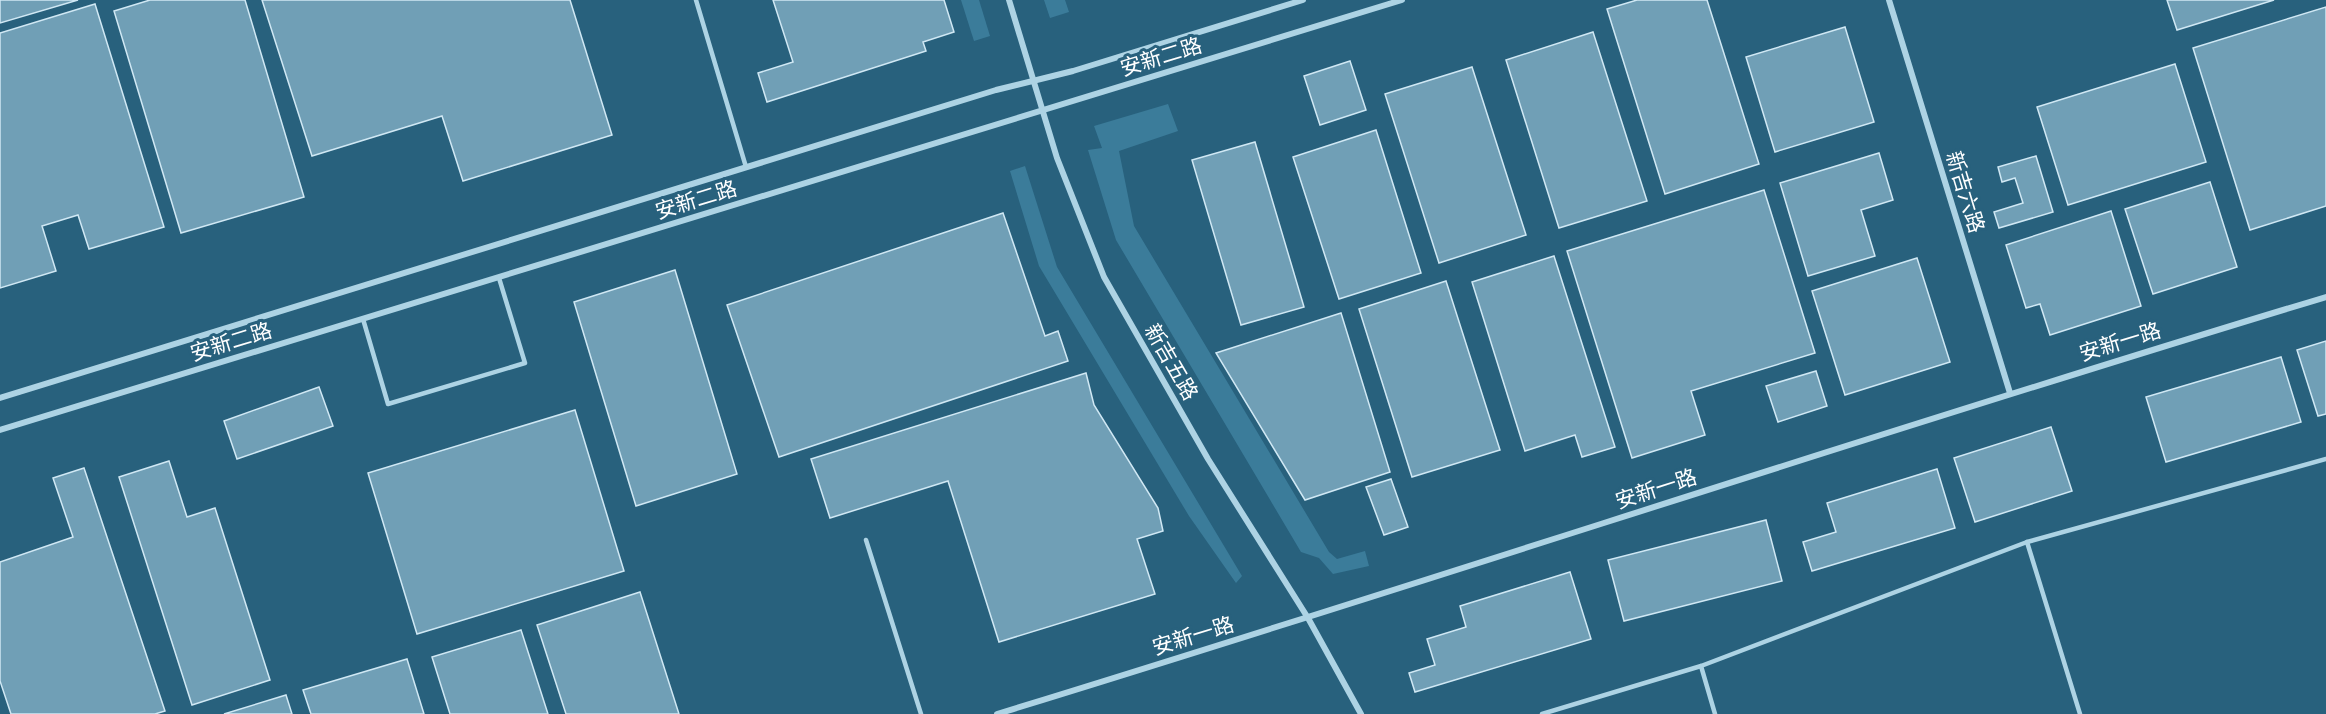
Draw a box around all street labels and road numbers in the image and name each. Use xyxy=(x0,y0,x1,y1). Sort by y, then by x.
street label: 安新二路 xyxy=(1117,33,1204,80)
street label: 新吉六路 xyxy=(1942,148,1989,235)
street label: 安新二路 xyxy=(652,176,739,223)
street label: 安新二路 xyxy=(187,318,274,365)
street label: 安新一路 xyxy=(2076,318,2163,365)
street label: 新吉五路 xyxy=(1140,320,1202,404)
street label: 安新一路 xyxy=(1612,465,1699,512)
street label: 安新一路 xyxy=(1149,612,1236,659)

